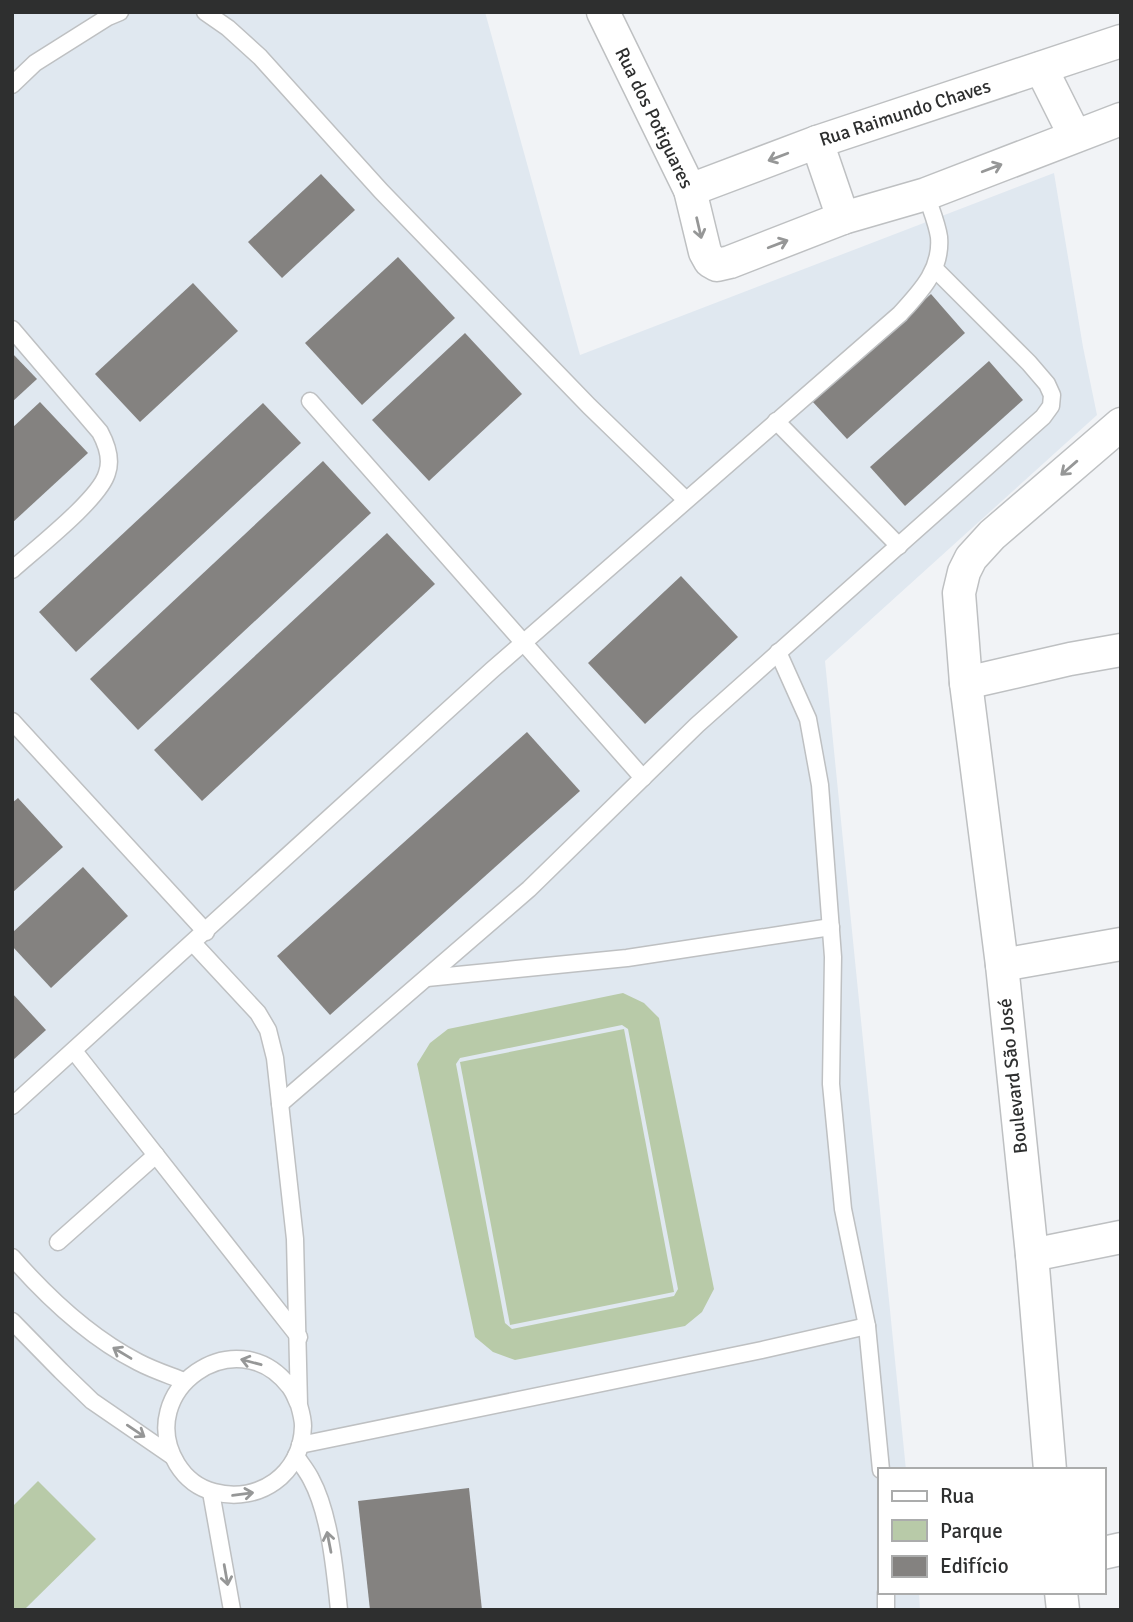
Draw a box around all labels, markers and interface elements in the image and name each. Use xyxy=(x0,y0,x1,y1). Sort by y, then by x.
street label: Rua dos Potiguares xyxy=(609,43,699,193)
street label: Rua Raimundo Chaves xyxy=(816,74,994,152)
one-way arrow xyxy=(767,151,789,164)
one-way arrow xyxy=(981,161,1003,174)
one-way arrow xyxy=(693,216,707,239)
one-way arrow xyxy=(766,236,788,249)
one-way arrow xyxy=(1061,460,1079,476)
street label: Boulevard São José xyxy=(993,997,1033,1155)
one-way arrow xyxy=(113,1345,133,1359)
one-way arrow xyxy=(240,1355,262,1368)
one-way arrow xyxy=(126,1424,145,1438)
legend xyxy=(878,1468,1105,1594)
text: Rua xyxy=(940,1483,974,1509)
one-way arrow xyxy=(231,1487,254,1500)
text: Parque xyxy=(940,1518,1003,1544)
one-way arrow xyxy=(322,1531,336,1554)
text: Edifício xyxy=(940,1553,1009,1579)
one-way arrow xyxy=(220,1563,233,1586)

